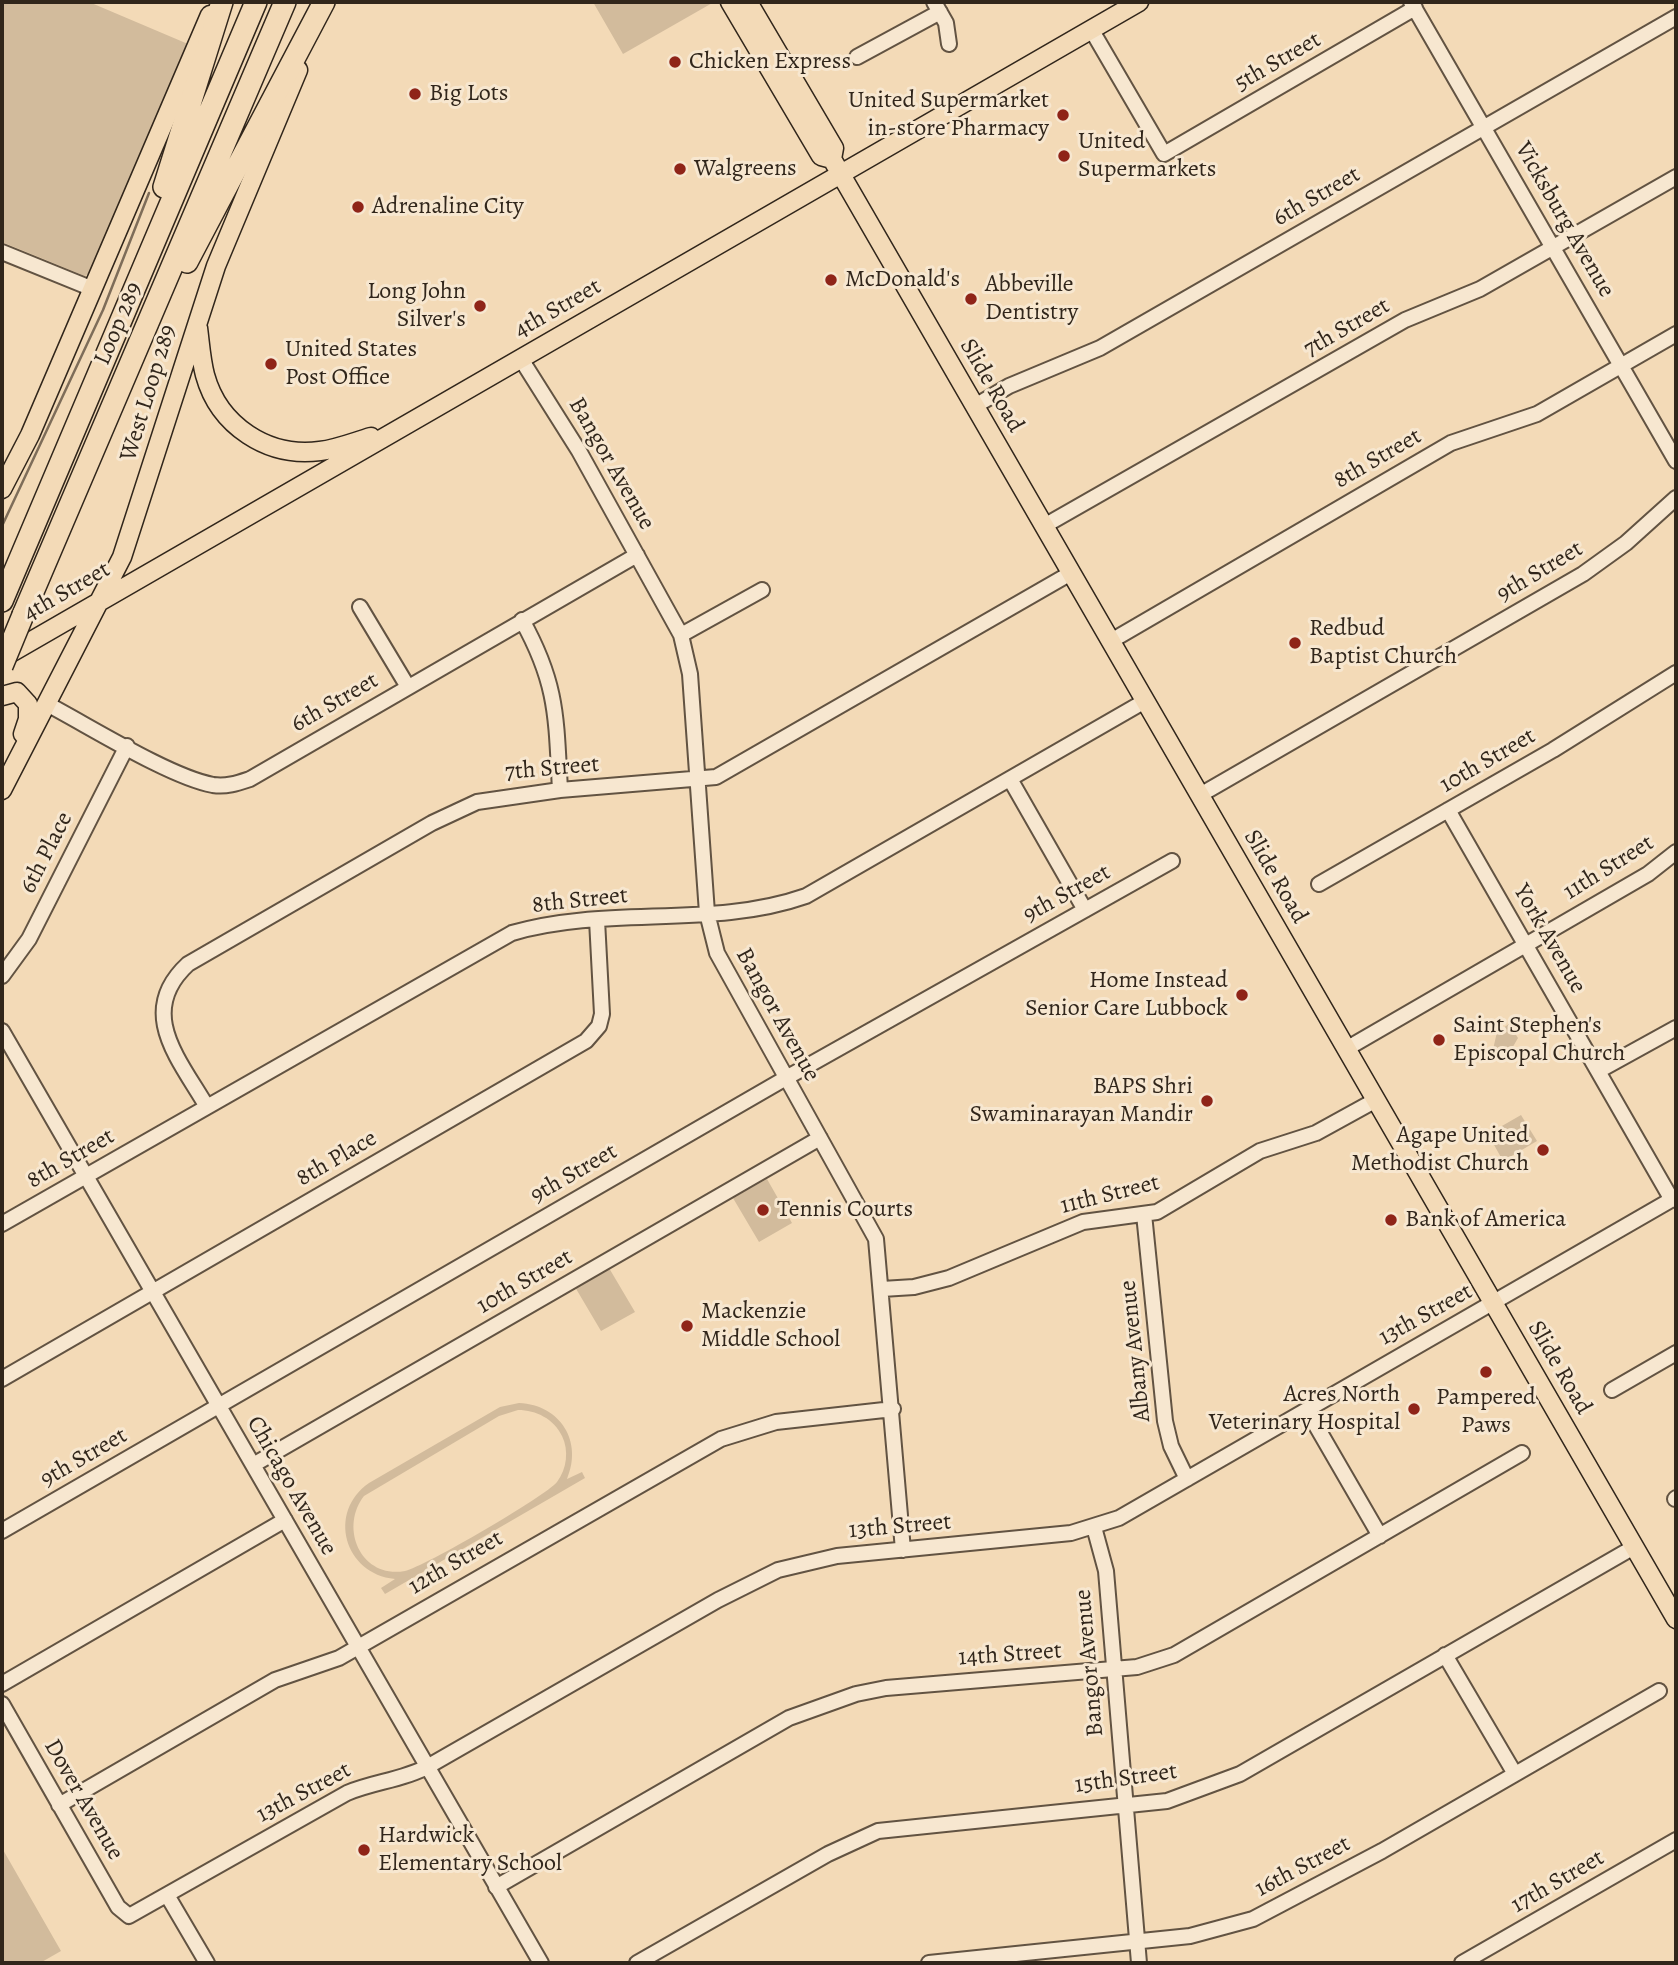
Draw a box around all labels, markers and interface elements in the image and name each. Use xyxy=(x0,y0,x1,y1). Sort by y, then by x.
street label: 5th Street xyxy=(1230,26,1326,98)
place label: Chicken Express xyxy=(689,48,851,76)
marker: Chicken Express xyxy=(667,54,683,70)
place label: Big Lots xyxy=(429,80,508,108)
marker: Big Lots xyxy=(407,86,423,102)
place label: United Supermarket in-store Pharmacy xyxy=(848,87,1049,143)
marker: United Supermarket in-store Pharmacy xyxy=(1055,107,1071,123)
place label: United Supermarkets xyxy=(1078,128,1216,184)
street label: Vicksburg Avenue xyxy=(1508,137,1620,303)
marker: United Supermarkets xyxy=(1056,148,1072,164)
place label: Walgreens xyxy=(694,155,797,183)
marker: Walgreens xyxy=(672,161,688,177)
street label: 6th Street xyxy=(1268,161,1366,233)
place label: Adrenaline City xyxy=(372,193,524,221)
marker: Adrenaline City xyxy=(350,199,366,215)
place label: McDonald's xyxy=(845,266,960,294)
place label: Abbeville Dentistry xyxy=(985,271,1078,327)
marker: McDonald's xyxy=(823,272,839,288)
street label: 4th Street xyxy=(510,273,606,345)
street label: Loop 289 xyxy=(89,278,149,370)
place label: Long John Silver's xyxy=(367,278,466,334)
marker: Abbeville Dentistry xyxy=(963,291,979,307)
street label: 7th Street xyxy=(1299,292,1395,364)
marker: Long John Silver's xyxy=(472,298,488,314)
street label: West Loop 289 xyxy=(115,321,183,465)
street label: Slide Road xyxy=(953,334,1029,438)
place label: United States Post Office xyxy=(285,336,417,392)
marker: United States Post Office xyxy=(263,356,279,372)
street label: Bangor Avenue xyxy=(562,393,660,535)
street label: 8th Street xyxy=(1329,422,1427,496)
street label: 9th Street xyxy=(1492,535,1588,609)
street label: 4th Street xyxy=(19,556,115,628)
place label: Redbud Baptist Church xyxy=(1309,615,1457,671)
marker: Redbud Baptist Church xyxy=(1287,635,1303,651)
street label: 6th Street xyxy=(286,667,384,739)
street label: 10th Street xyxy=(1435,722,1541,800)
street label: 7th Street xyxy=(504,751,600,787)
street label: 6th Place xyxy=(14,808,80,898)
street label: Slide Road xyxy=(1237,825,1313,929)
street label: 11th Street xyxy=(1559,829,1659,907)
street label: 9th Street xyxy=(1018,858,1116,930)
street label: York Avenue xyxy=(1506,879,1592,999)
street label: 8th Street xyxy=(531,882,629,920)
street label: Bangor Avenue xyxy=(729,943,825,1087)
place label: Home Instead Senior Care Lubbock xyxy=(1025,967,1228,1023)
marker: Home Instead Senior Care Lubbock xyxy=(1234,987,1250,1003)
place label: Saint Stephen's Episcopal Church xyxy=(1453,1012,1625,1068)
marker: Saint Stephen's Episcopal Church xyxy=(1431,1032,1447,1048)
place label: BAPS Shri Swaminarayan Mandir xyxy=(970,1073,1193,1129)
marker: BAPS Shri Swaminarayan Mandir xyxy=(1199,1093,1215,1109)
street label: 8th Street xyxy=(22,1122,120,1196)
place label: Agape United Methodist Church xyxy=(1351,1122,1529,1178)
street label: 8th Place xyxy=(292,1125,382,1193)
street label: 9th Street xyxy=(525,1138,623,1210)
marker: Agape United Methodist Church xyxy=(1535,1142,1551,1158)
street label: 11th Street xyxy=(1058,1169,1162,1221)
place label: Tennis Courts xyxy=(777,1196,913,1224)
marker: Tennis Courts xyxy=(755,1202,771,1218)
place label: Bank of America xyxy=(1405,1206,1566,1234)
marker: Bank of America xyxy=(1383,1212,1399,1228)
street label: 10th Street xyxy=(472,1243,578,1321)
street label: 13th Street xyxy=(1374,1278,1478,1352)
street label: Albany Avenue xyxy=(1114,1279,1158,1423)
place label: Mackenzie Middle School xyxy=(701,1298,840,1354)
street label: Slide Road xyxy=(1521,1316,1597,1420)
marker: Mackenzie Middle School xyxy=(679,1318,695,1334)
marker: Pampered Paws xyxy=(1478,1364,1494,1380)
place label: Acres North Veterinary Hospital xyxy=(1209,1381,1400,1437)
place label: Pampered Paws xyxy=(1436,1384,1536,1440)
marker: Acres North Veterinary Hospital xyxy=(1406,1401,1422,1417)
street label: Chicago Avenue xyxy=(240,1411,342,1561)
street label: 9th Street xyxy=(35,1422,133,1494)
street label: 13th Street xyxy=(848,1508,952,1546)
street label: 12th Street xyxy=(404,1525,508,1601)
street label: Bangor Avenue xyxy=(1069,1588,1111,1738)
street label: 14th Street xyxy=(957,1637,1063,1673)
street label: Dover Avenue xyxy=(37,1734,129,1866)
street label: 13th Street xyxy=(252,1756,356,1830)
street label: 15th Street xyxy=(1073,1758,1179,1800)
place label: Hardwick Elementary School xyxy=(378,1822,562,1878)
street label: 16th Street xyxy=(1250,1830,1356,1904)
marker: Hardwick Elementary School xyxy=(356,1842,372,1858)
street label: 17th Street xyxy=(1506,1844,1610,1920)

